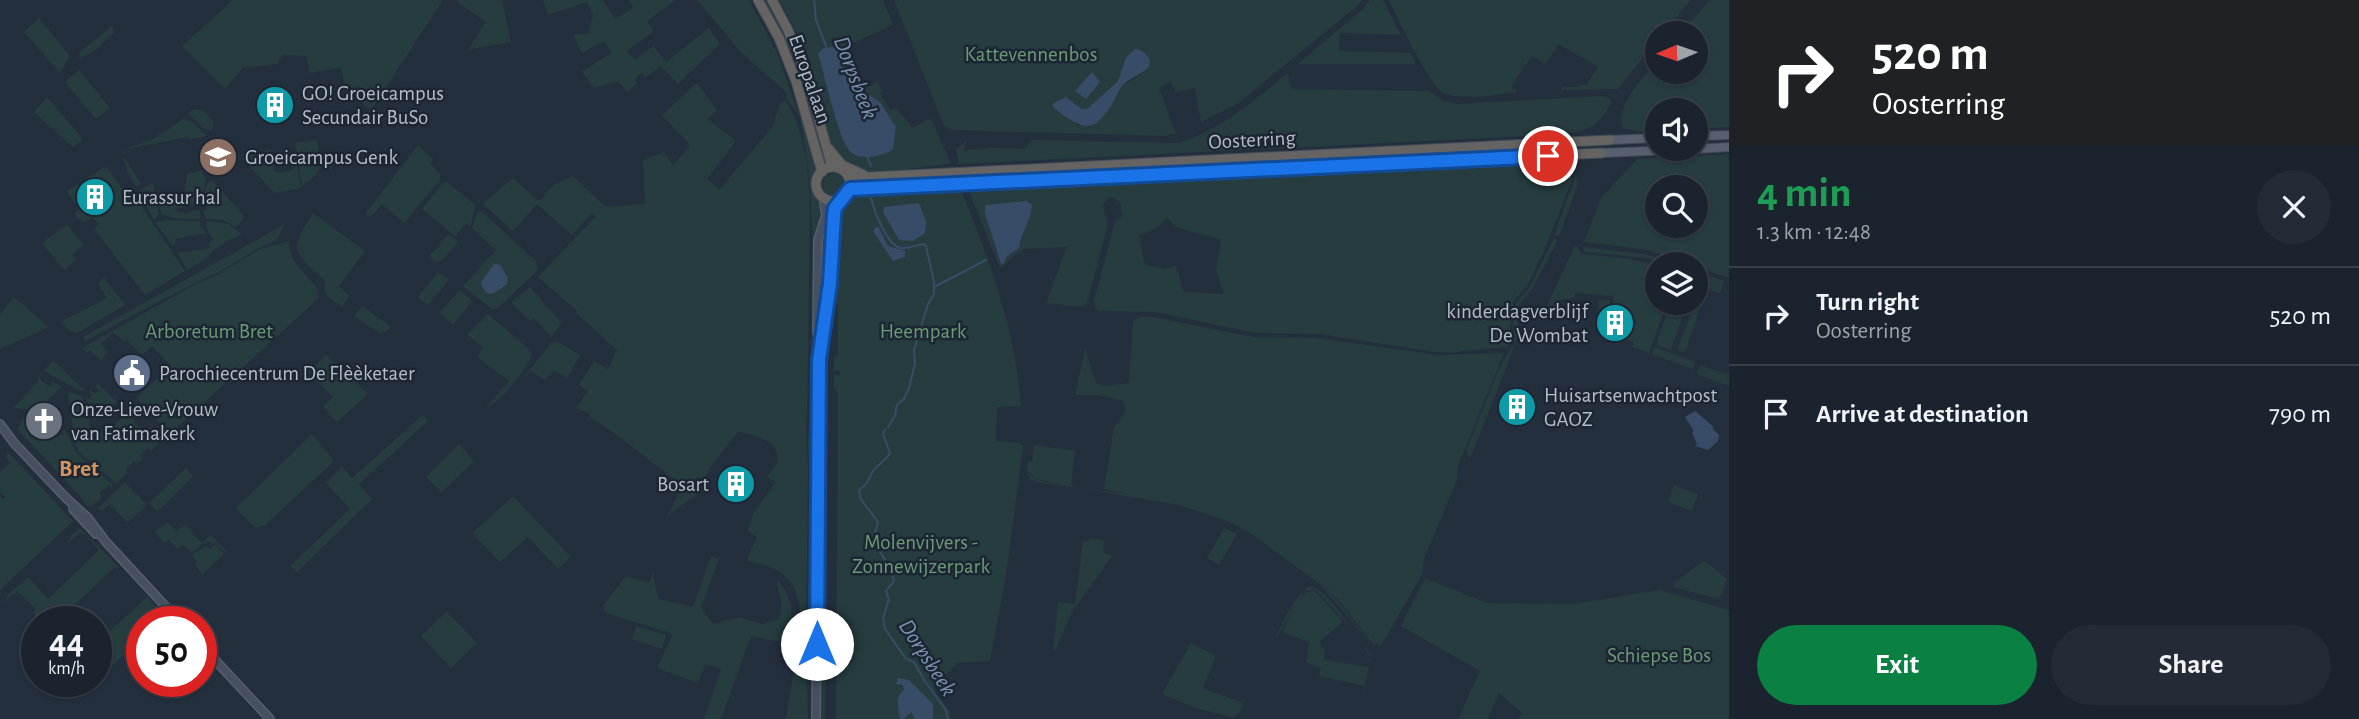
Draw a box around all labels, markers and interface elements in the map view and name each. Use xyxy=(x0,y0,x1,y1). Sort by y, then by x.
north arrow xyxy=(1645,21,1708,84)
map controls xyxy=(1645,21,1708,315)
icon: right xyxy=(1757,28,1848,119)
text: 520 m xyxy=(1872,30,1989,79)
street label: Europalaan xyxy=(785,32,835,126)
water label: Dorpsbeek xyxy=(829,33,881,123)
park label: Kattevennenbos xyxy=(965,44,1097,65)
place label: GO! Groeicampus Secundair BuSo xyxy=(302,83,444,128)
building icon: GO! Groeicampus Secundair BuSo xyxy=(254,84,296,126)
text: Oosterring xyxy=(1872,88,2005,120)
button: sound xyxy=(1645,98,1708,161)
pin xyxy=(1518,126,1578,186)
street label: Oosterring xyxy=(1208,127,1297,153)
school or university icon: Groeicampus Genk xyxy=(197,136,239,178)
icon: arrive xyxy=(1529,137,1567,175)
place label: Groeicampus Genk xyxy=(245,147,399,168)
button: close xyxy=(2257,170,2331,244)
text: 4 min xyxy=(1757,172,1852,214)
button: search xyxy=(1645,175,1708,238)
building icon: Eurassur hal xyxy=(74,176,116,218)
place label: Eurassur hal xyxy=(122,187,221,208)
text: 1.3 km · 12:48 xyxy=(1757,221,1871,244)
button: layers xyxy=(1645,252,1708,315)
text: Turn right xyxy=(1816,289,1919,315)
icon: right xyxy=(1757,297,1795,335)
place label: kinderdagverblijf De Wombat xyxy=(1446,301,1590,346)
building icon: kinderdagverblijf De Wombat xyxy=(1594,302,1636,344)
text: 520 m xyxy=(2269,303,2331,329)
text: Oosterring xyxy=(1816,320,1912,343)
park label: Arboretum Bret xyxy=(145,321,273,342)
park label: Heempark xyxy=(880,321,967,342)
public building icon: Parochiecentrum De Flèèketaer xyxy=(111,352,153,394)
place label: Parochiecentrum De Flèèketaer xyxy=(159,363,415,384)
place label: Huisartsenwachtpost GAOZ xyxy=(1544,385,1718,430)
building icon: Huisartsenwachtpost GAOZ xyxy=(1496,386,1538,428)
icon: arrive xyxy=(1757,395,1795,433)
place label: Onze-Lieve-Vrouw van Fatimakerk xyxy=(71,399,218,444)
church icon: Onze-Lieve-Vrouw van Fatimakerk xyxy=(23,400,65,442)
text: Arrive at destination xyxy=(1816,401,2029,427)
text: 790 m xyxy=(2269,401,2331,427)
district label: Bret xyxy=(59,458,99,481)
building icon: Bosart xyxy=(715,463,757,505)
place label: Bosart xyxy=(657,474,709,495)
park label: Molenvijvers - Zonnewijzerpark xyxy=(852,532,990,577)
speed limit sign: 50 xyxy=(126,606,217,697)
position arrow xyxy=(780,607,854,681)
water label: Dorpsbeek xyxy=(894,615,960,701)
text: 44 xyxy=(49,625,84,660)
button: Exit xyxy=(1757,625,2037,705)
button: Share xyxy=(2051,625,2331,705)
park label: Schiepse Bos xyxy=(1607,645,1711,666)
text: km/h xyxy=(48,660,85,678)

